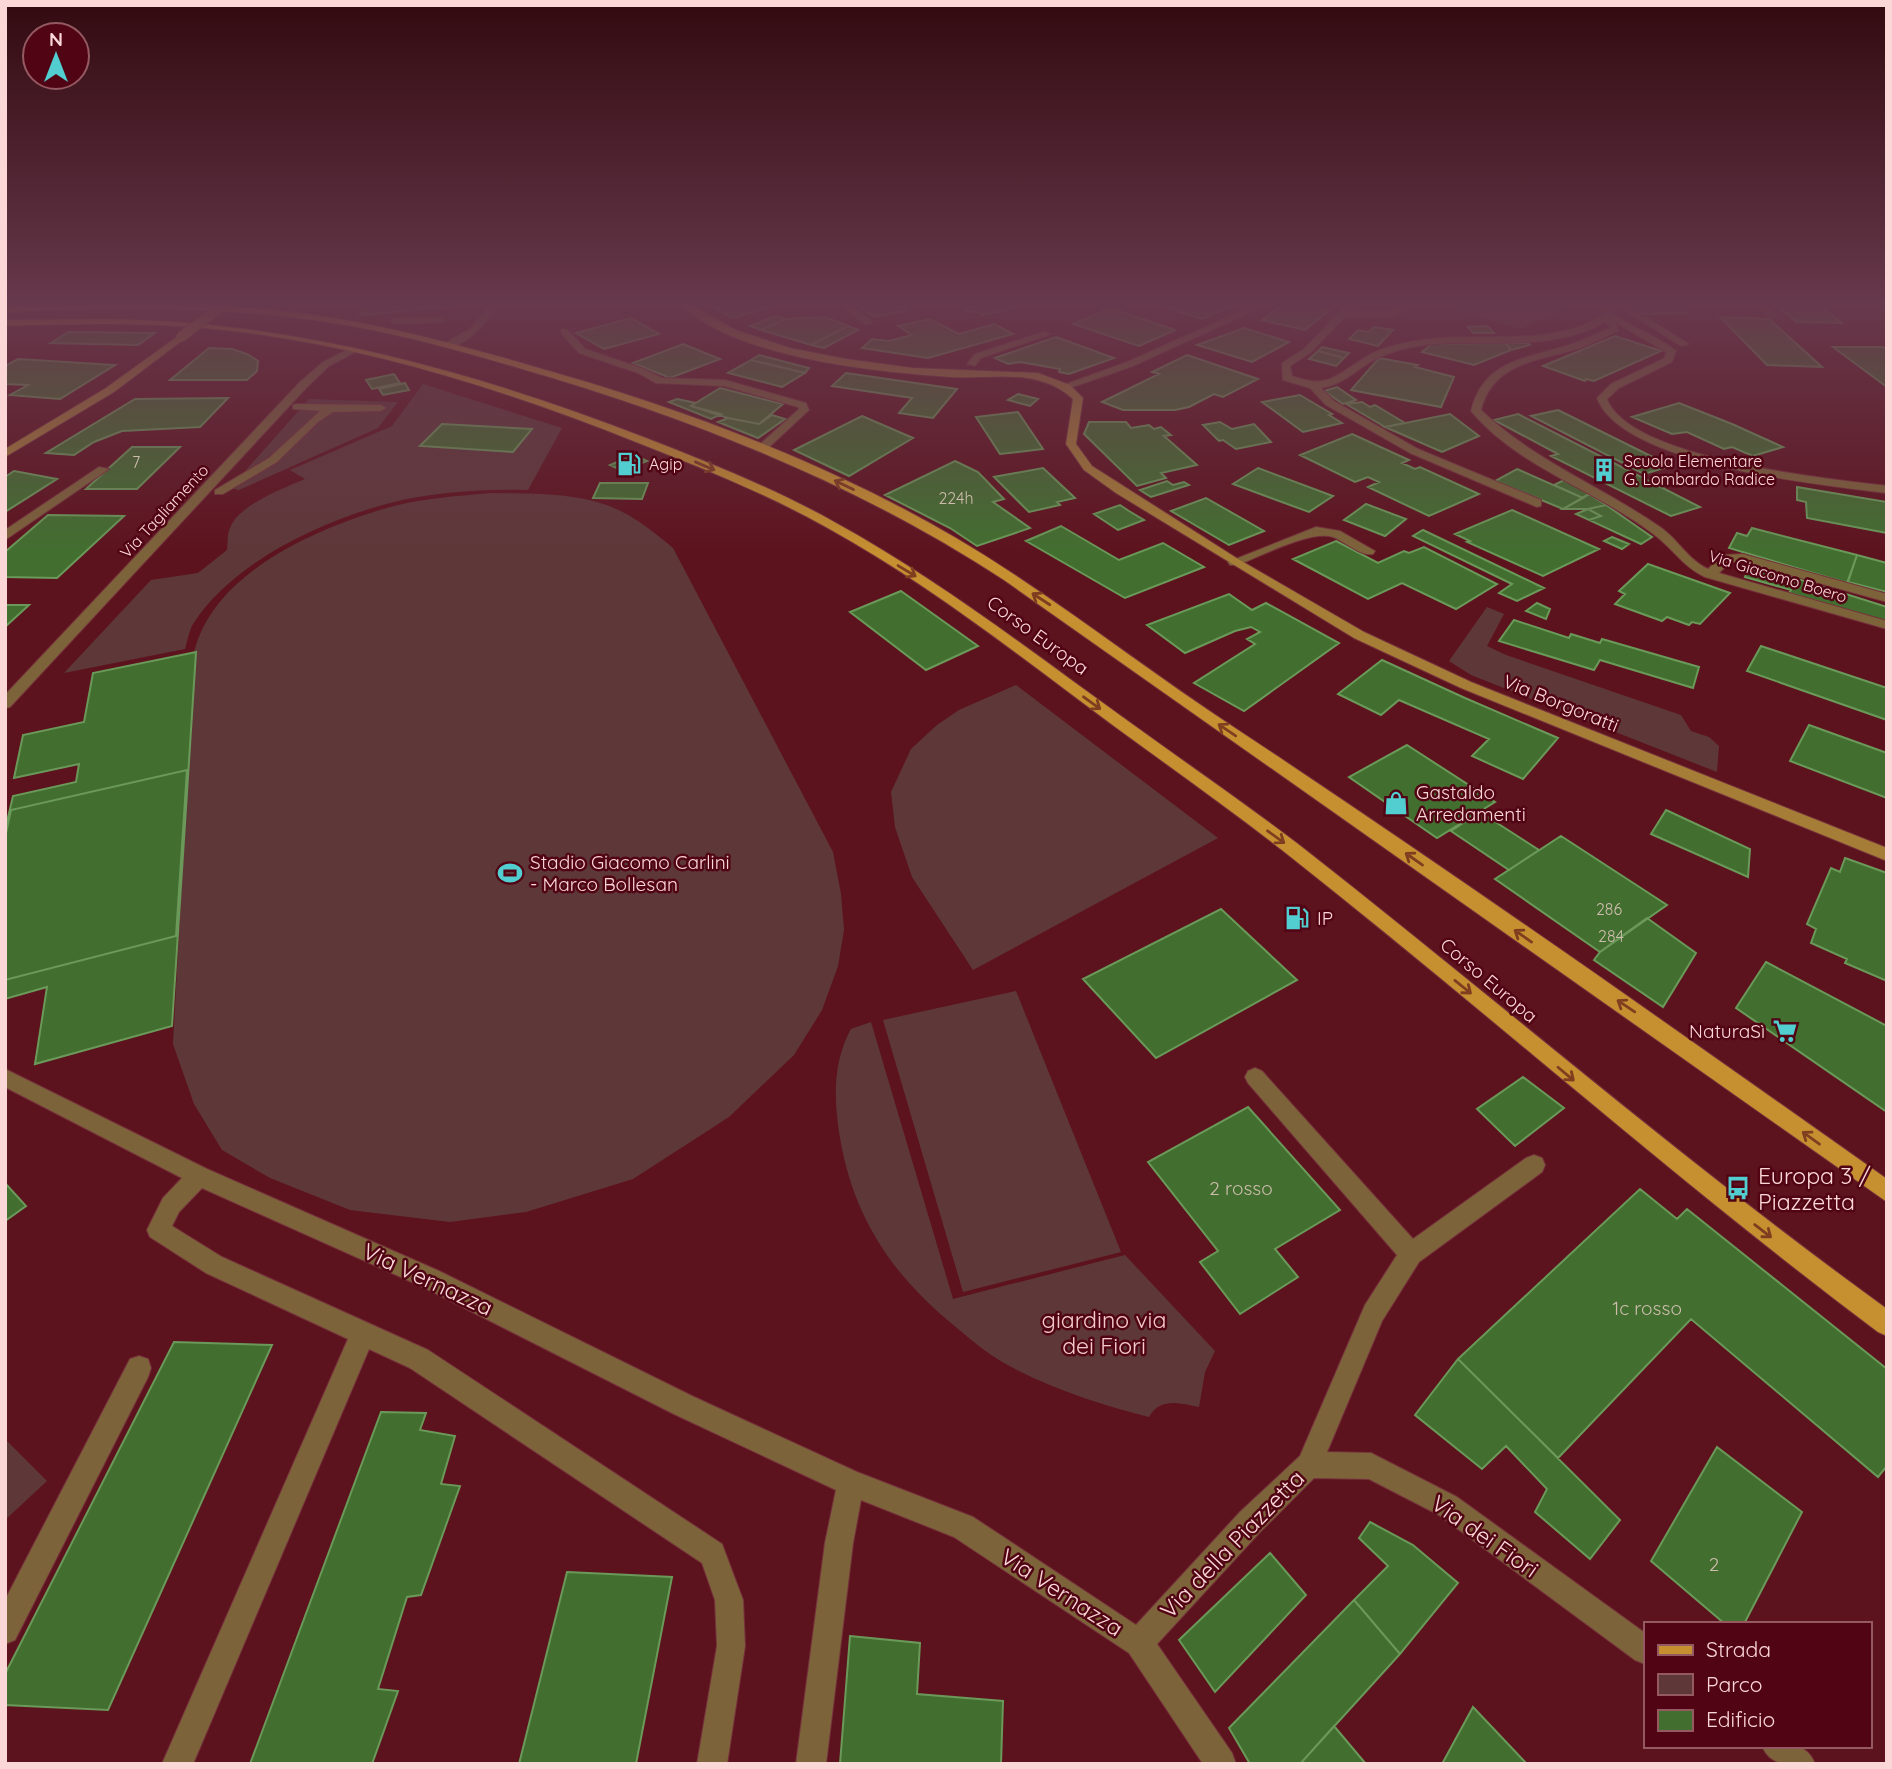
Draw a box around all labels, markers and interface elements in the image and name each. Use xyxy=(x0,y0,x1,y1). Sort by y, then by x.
north arrow xyxy=(21,21,91,91)
text: N xyxy=(49,27,63,51)
fuel station icon: Agip xyxy=(615,450,643,478)
place label: Scuola Elementare G. Lombardo Radice xyxy=(1624,451,1775,489)
house number: 7 xyxy=(132,452,140,472)
place label: Agip xyxy=(649,454,682,474)
building icon: Scuola Elementare G. Lombardo Radice xyxy=(1590,456,1618,484)
street label: Via Tagliamento xyxy=(116,460,212,562)
one-way arrow xyxy=(694,461,716,474)
one-way arrow xyxy=(834,478,855,491)
house number: 224h xyxy=(938,488,974,508)
street label: Via Giacomo Boero xyxy=(1706,545,1850,607)
one-way arrow xyxy=(897,564,917,578)
street label: Corso Europa xyxy=(983,590,1093,680)
one-way arrow xyxy=(1031,592,1051,606)
street label: Via Borgoratti xyxy=(1500,669,1622,737)
one-way arrow xyxy=(1083,695,1102,710)
one-way arrow xyxy=(1217,723,1237,737)
place label: Gastaldo Arredamenti xyxy=(1416,780,1526,826)
shop icon: Gastaldo Arredamenti xyxy=(1382,789,1410,817)
one-way arrow xyxy=(1266,830,1285,844)
place label: Stadio Giacomo Carlini - Marco Bollesan xyxy=(530,850,730,896)
one-way arrow xyxy=(1405,852,1424,866)
sports icon: Stadio Giacomo Carlini - Marco Bollesan xyxy=(496,859,524,887)
house number: 286 xyxy=(1596,899,1622,919)
fuel station icon: IP xyxy=(1283,904,1311,932)
place label: IP xyxy=(1317,906,1333,930)
house number: 284 xyxy=(1598,926,1624,946)
one-way arrow xyxy=(1514,929,1533,943)
street label: Corso Europa xyxy=(1435,932,1543,1028)
one-way arrow xyxy=(1454,980,1472,995)
one-way arrow xyxy=(1617,999,1636,1013)
supermarket icon: NaturaSì xyxy=(1771,1017,1799,1045)
place label: NaturaSì xyxy=(1689,1019,1765,1043)
one-way arrow xyxy=(1557,1066,1575,1082)
one-way arrow xyxy=(1802,1130,1821,1145)
place label: Europa 3 / Piazzetta xyxy=(1758,1161,1871,1216)
bus stop icon: Europa 3 / Piazzetta xyxy=(1724,1174,1752,1202)
house number: 2 rosso xyxy=(1209,1176,1273,1200)
one-way arrow xyxy=(1753,1223,1772,1238)
street label: Via Vernazza xyxy=(358,1236,498,1322)
house number: 1c rosso xyxy=(1612,1296,1682,1320)
park label: giardino via dei Fiori xyxy=(1042,1305,1166,1360)
street label: Via della Piazzetta xyxy=(1154,1464,1310,1624)
street label: Via dei Fiori xyxy=(1426,1489,1544,1583)
street label: Via Vernazza xyxy=(995,1542,1129,1642)
house number: 2 xyxy=(1709,1552,1719,1576)
legend xyxy=(1644,1622,1871,1748)
text: Strada xyxy=(1706,1636,1771,1662)
text: Parco xyxy=(1706,1671,1762,1697)
text: Edificio xyxy=(1706,1706,1775,1732)

